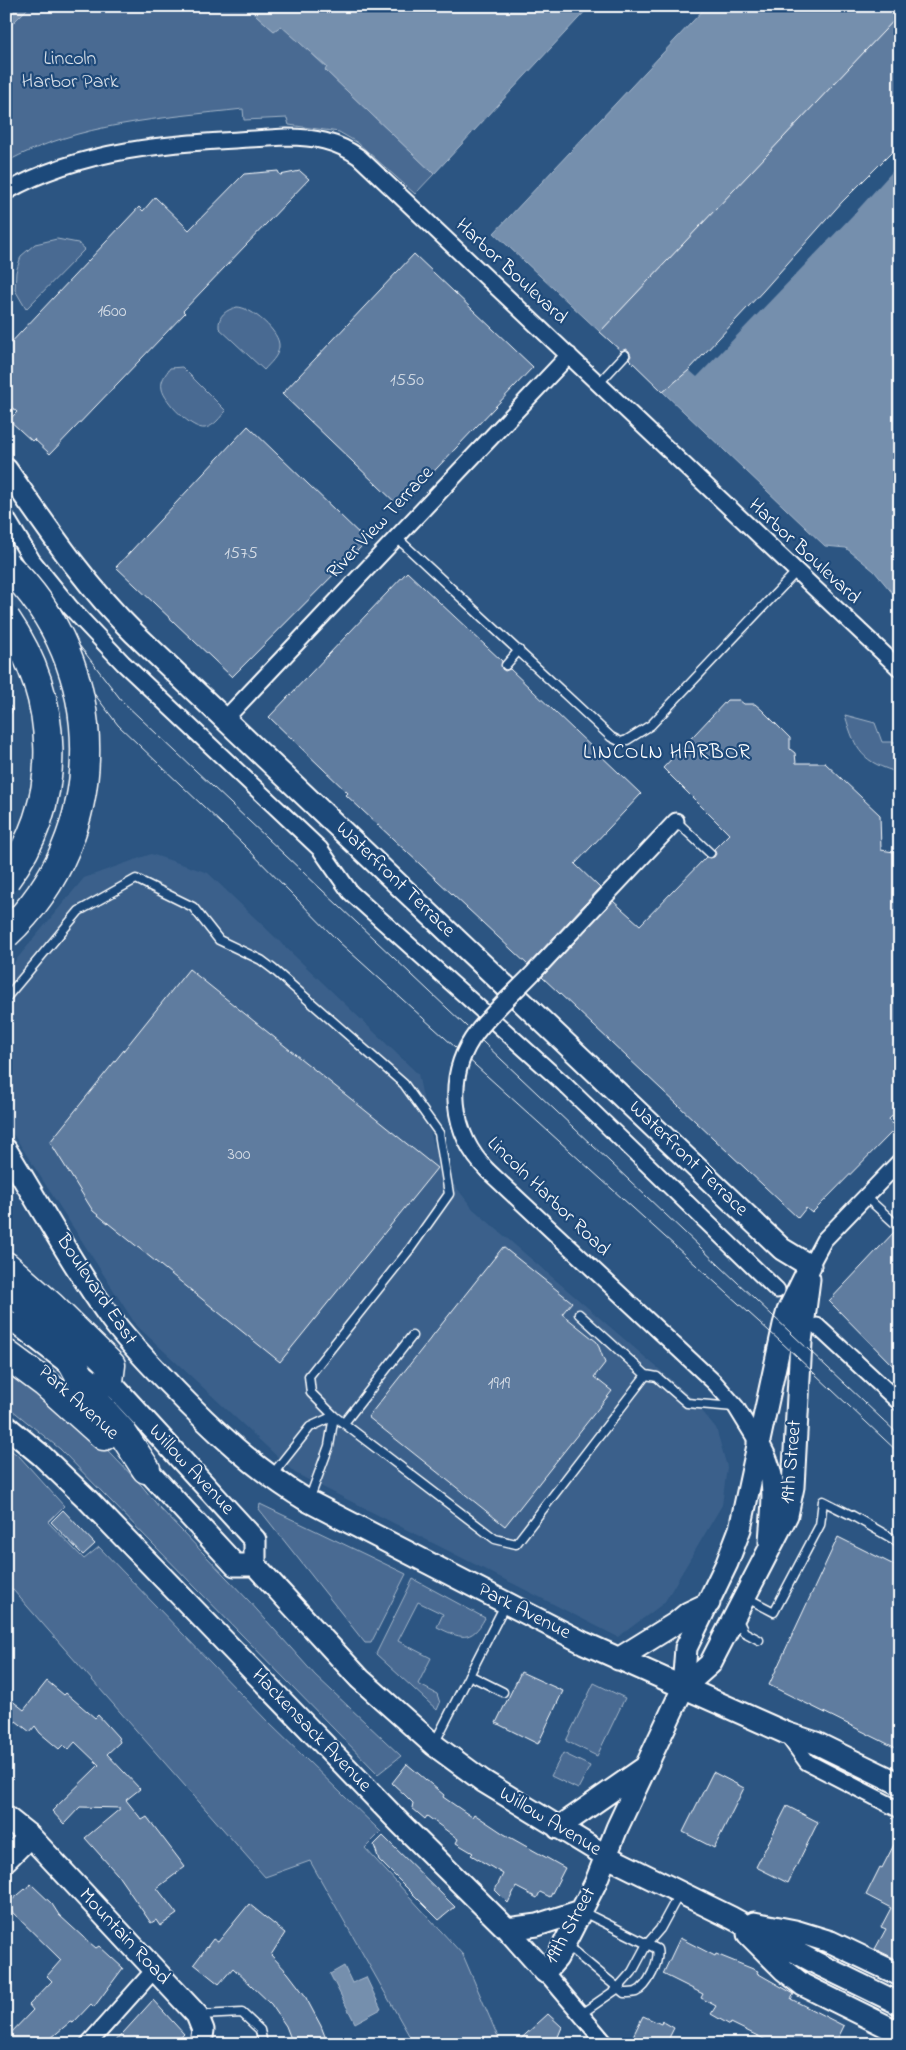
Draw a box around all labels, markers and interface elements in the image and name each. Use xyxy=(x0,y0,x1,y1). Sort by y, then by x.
park label: Lincoln Harbor Park xyxy=(22,45,119,97)
street label: Harbor Boulevard xyxy=(448,212,574,332)
house number: 1600 xyxy=(97,299,127,325)
house number: 1550 xyxy=(390,368,424,394)
street label: River View Terrace xyxy=(321,460,441,586)
street label: Harbor Boulevard xyxy=(741,492,867,612)
house number: 1575 xyxy=(224,541,258,567)
district label: LINCOLN HARBOR xyxy=(583,738,751,768)
street label: Waterfront Terrace xyxy=(329,815,461,945)
street label: Waterfront Terrace xyxy=(622,1094,754,1224)
street label: Lincoln Harbor Road xyxy=(480,1130,616,1264)
house number: 300 xyxy=(228,1142,251,1168)
street label: Boulevard East xyxy=(48,1228,144,1352)
street label: Park Avenue xyxy=(31,1358,125,1448)
house number: 1919 xyxy=(488,1371,511,1397)
street label: Willow Avenue xyxy=(141,1418,241,1522)
street label: 19th Street xyxy=(774,1419,810,1505)
street label: Park Avenue xyxy=(472,1576,576,1648)
street label: Hackensack Avenue xyxy=(244,1663,378,1799)
street label: Willow Avenue xyxy=(493,1780,607,1864)
street label: Mountain Road xyxy=(71,1882,177,1992)
street label: 19th Street xyxy=(538,1882,604,1970)

